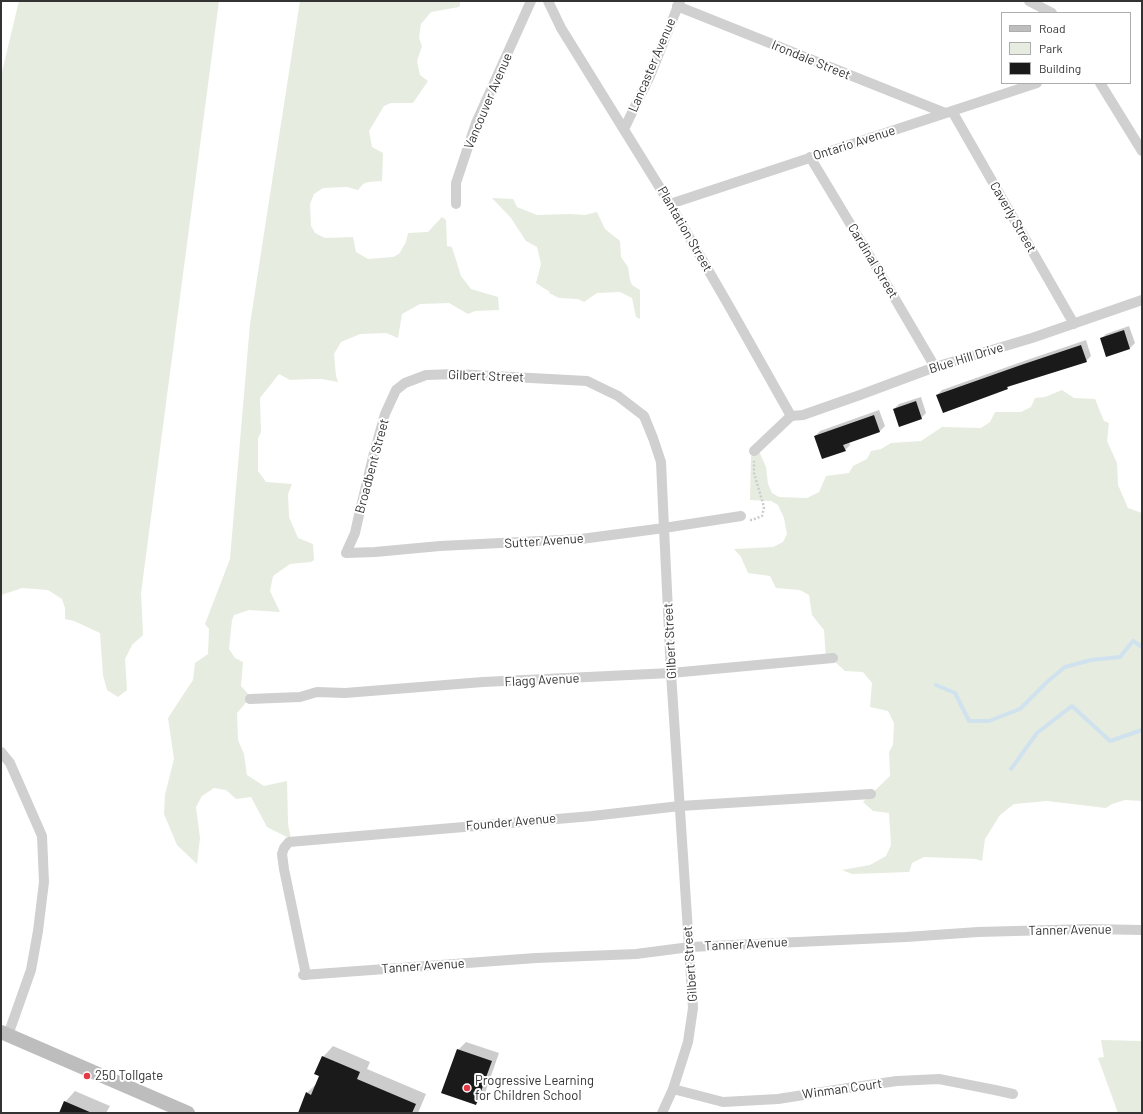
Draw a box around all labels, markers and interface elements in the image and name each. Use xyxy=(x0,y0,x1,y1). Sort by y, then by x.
legend xyxy=(1001,12,1131,84)
street label: Lancaster Avenue xyxy=(625,16,679,114)
text: Road xyxy=(1039,21,1066,35)
street label: Irondale Street xyxy=(769,37,853,83)
text: Park xyxy=(1039,41,1063,55)
street label: Vancouver Avenue xyxy=(461,51,515,151)
text: Building xyxy=(1039,61,1081,75)
street label: Ontario Avenue xyxy=(811,122,897,164)
street label: Caverly Street xyxy=(986,179,1040,255)
street label: Plantation Street xyxy=(654,184,716,274)
street label: Cardinal Street xyxy=(845,221,901,301)
street label: Blue Hill Drive xyxy=(927,339,1005,377)
street label: Gilbert Street xyxy=(448,367,524,385)
street label: Broadbent Street xyxy=(352,417,392,515)
street label: Sutter Avenue xyxy=(504,530,584,552)
street label: Gilbert Street xyxy=(660,603,680,679)
street label: Flagg Avenue xyxy=(504,670,580,690)
street label: Founder Avenue xyxy=(465,810,557,834)
street label: Tanner Avenue xyxy=(1028,921,1112,939)
street label: Gilbert Street xyxy=(680,926,700,1002)
street label: Tanner Avenue xyxy=(704,934,788,954)
street label: Tanner Avenue xyxy=(381,955,465,977)
place label: 250 Tollgate xyxy=(95,1068,163,1084)
marker: 250 Tollgate xyxy=(82,1071,92,1081)
place label: Progressive Learning for Children School xyxy=(475,1073,594,1104)
street label: Winman Court xyxy=(801,1076,883,1102)
marker: Progressive Learning for Children School xyxy=(462,1083,472,1093)

